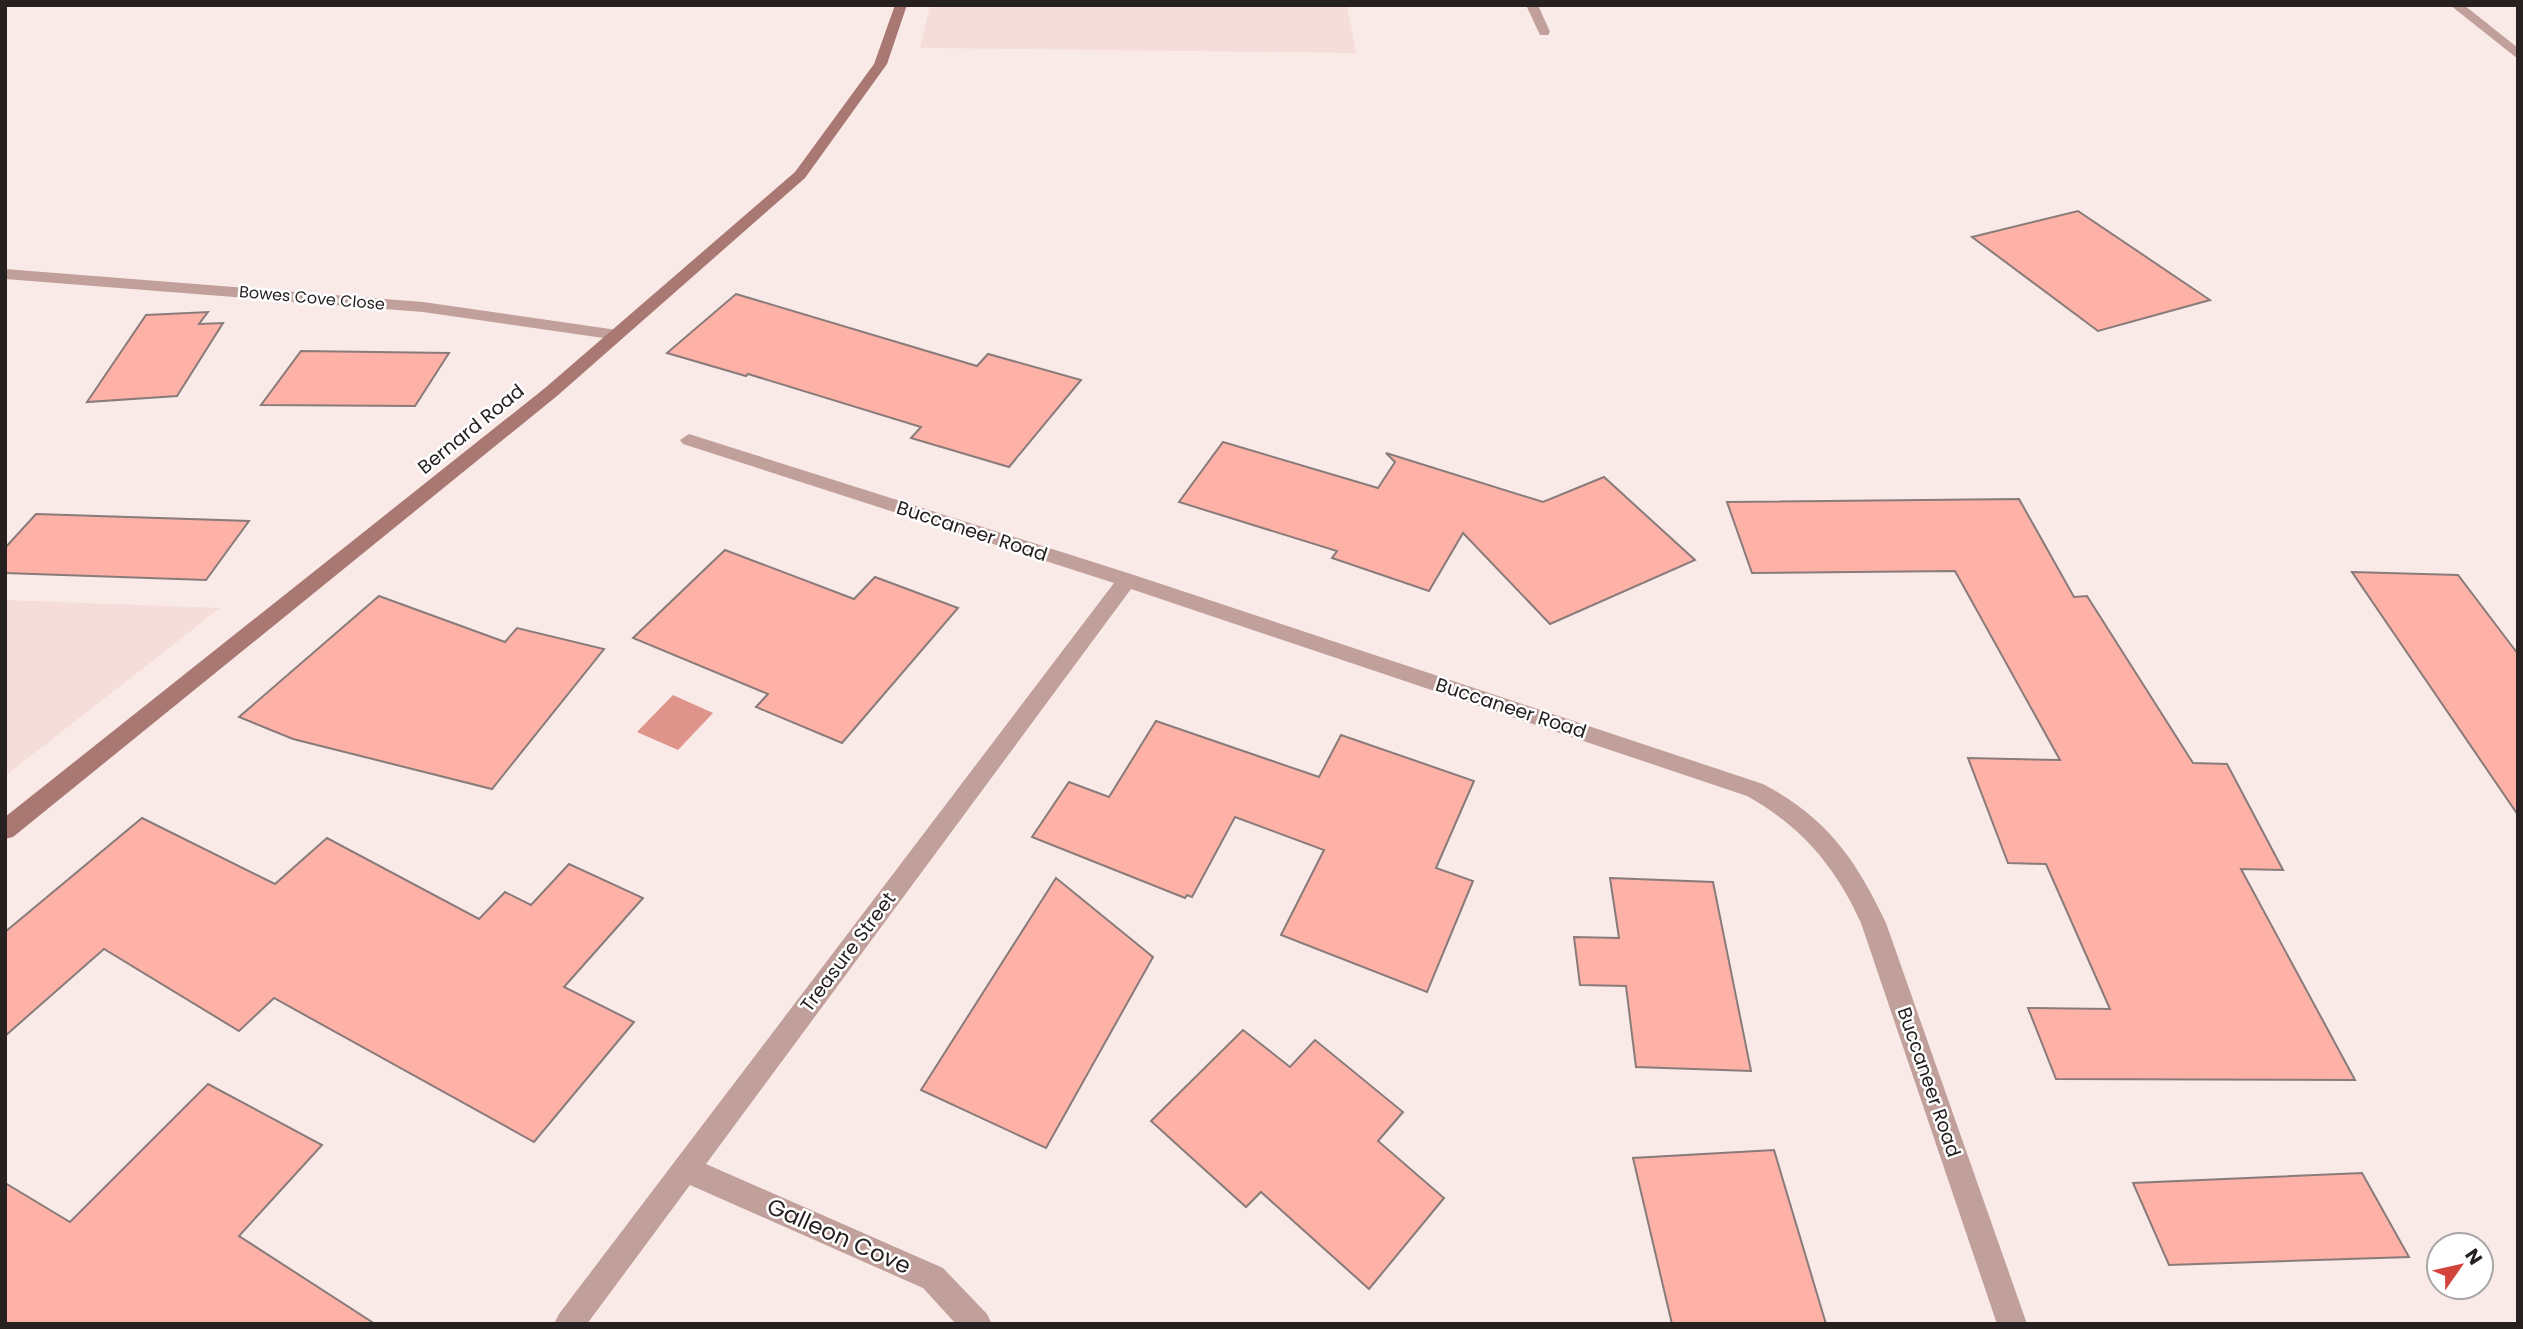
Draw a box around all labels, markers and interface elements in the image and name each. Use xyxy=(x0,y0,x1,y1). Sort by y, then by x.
street label: Bowes Cove Close xyxy=(238,280,386,316)
street label: Bernard Road xyxy=(412,378,530,480)
street label: Buccaneer Road xyxy=(893,494,1051,568)
street label: Buccaneer Road xyxy=(1432,671,1590,745)
street label: Treasure Street xyxy=(794,886,902,1017)
street label: Buccaneer Road xyxy=(1891,1003,1967,1161)
street label: Galleon Cove xyxy=(762,1190,916,1282)
north arrow xyxy=(2425,1231,2495,1301)
text: N xyxy=(2458,1243,2489,1270)

